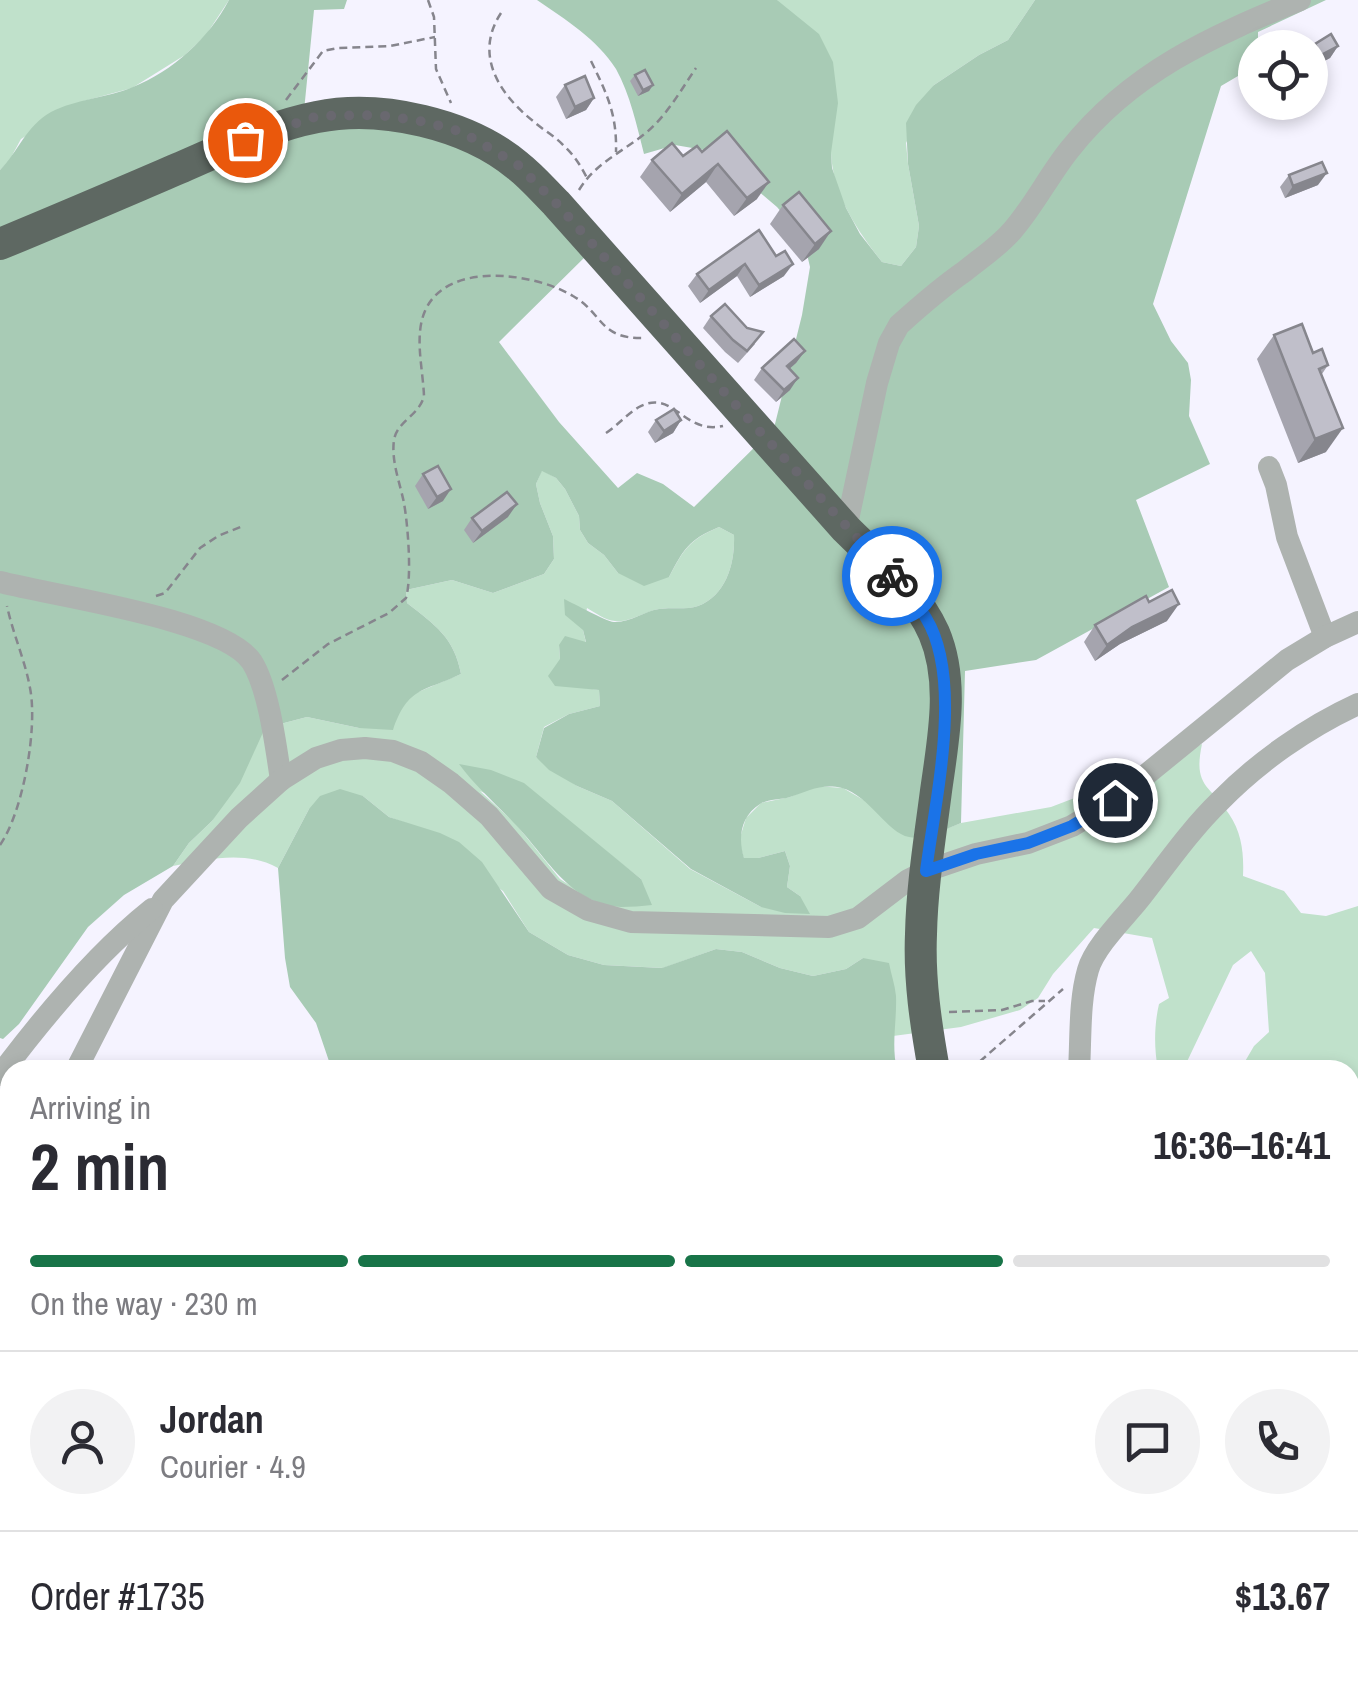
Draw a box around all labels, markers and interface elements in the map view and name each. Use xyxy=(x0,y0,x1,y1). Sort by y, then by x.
map controls xyxy=(1238,30,1328,120)
button: locate xyxy=(1238,30,1328,120)
pin xyxy=(203,98,288,183)
icon: bag xyxy=(218,113,273,168)
courier xyxy=(842,526,942,626)
icon: bike xyxy=(865,549,920,604)
pin xyxy=(1073,758,1158,843)
icon: home xyxy=(1088,773,1143,828)
text: Arriving in xyxy=(30,1086,151,1129)
text: 16:36–16:41 xyxy=(1153,1120,1330,1171)
text: 2 min xyxy=(30,1123,169,1210)
text: On the way · 230 m xyxy=(30,1282,258,1325)
button: person xyxy=(30,1389,135,1494)
button: chat xyxy=(1095,1389,1200,1494)
button: phone xyxy=(1225,1389,1330,1494)
text: Jordan xyxy=(160,1394,264,1445)
text: Courier · 4.9 xyxy=(160,1445,306,1488)
text: Order #1735 xyxy=(30,1571,205,1622)
text: $13.67 xyxy=(1235,1571,1330,1622)

